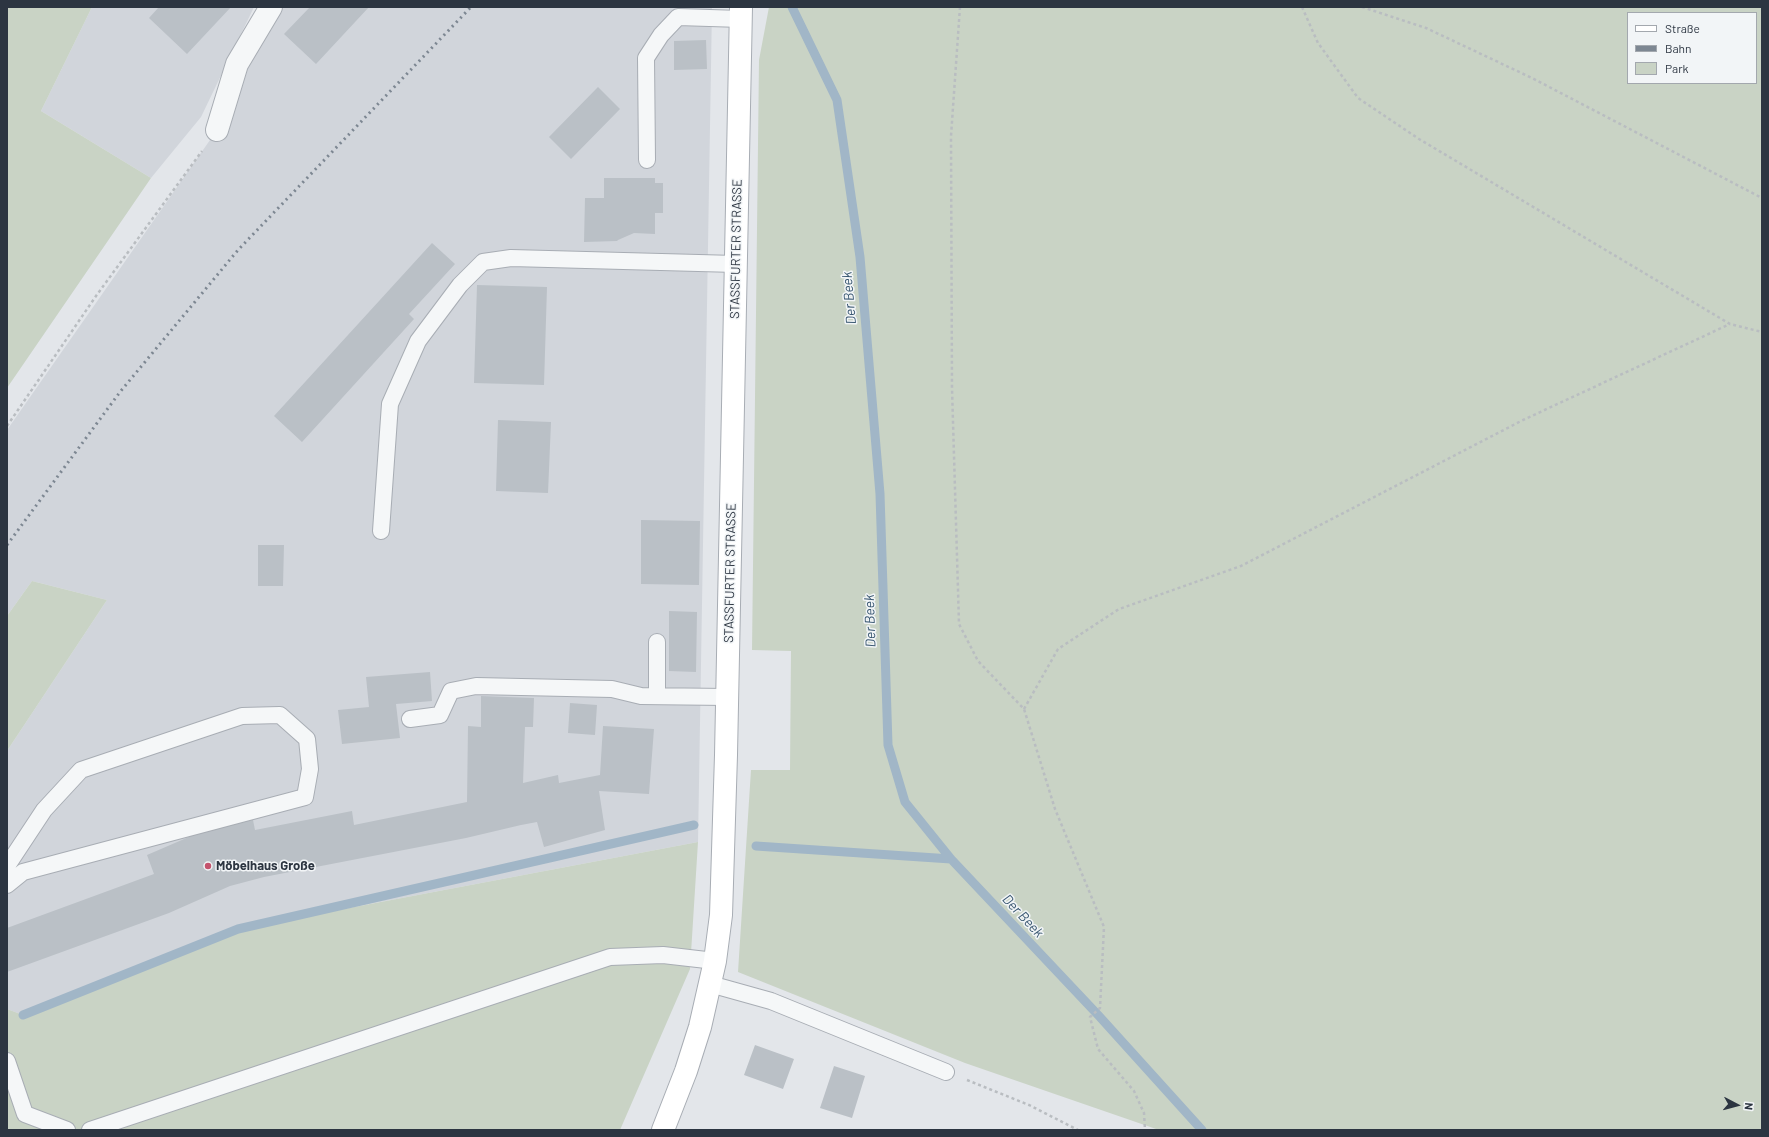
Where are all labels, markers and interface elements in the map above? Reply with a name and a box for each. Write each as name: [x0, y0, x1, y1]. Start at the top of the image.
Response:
legend: [1627, 12, 1757, 84]
text: Straße: [1665, 21, 1700, 35]
text: Bahn: [1665, 41, 1692, 55]
text: Park: [1665, 61, 1689, 75]
street label: STASSFURTER STRASSE: [727, 179, 745, 319]
water label: Der Beek: [838, 271, 860, 325]
street label: STASSFURTER STRASSE: [721, 503, 739, 643]
water label: Der Beek: [861, 594, 879, 648]
place label: Möbelhaus Große: [216, 858, 315, 874]
marker: Möbelhaus Große: [203, 861, 213, 871]
water label: Der Beek: [999, 891, 1047, 941]
north arrow: [1717, 1085, 1757, 1125]
text: N: [1743, 1102, 1756, 1111]

